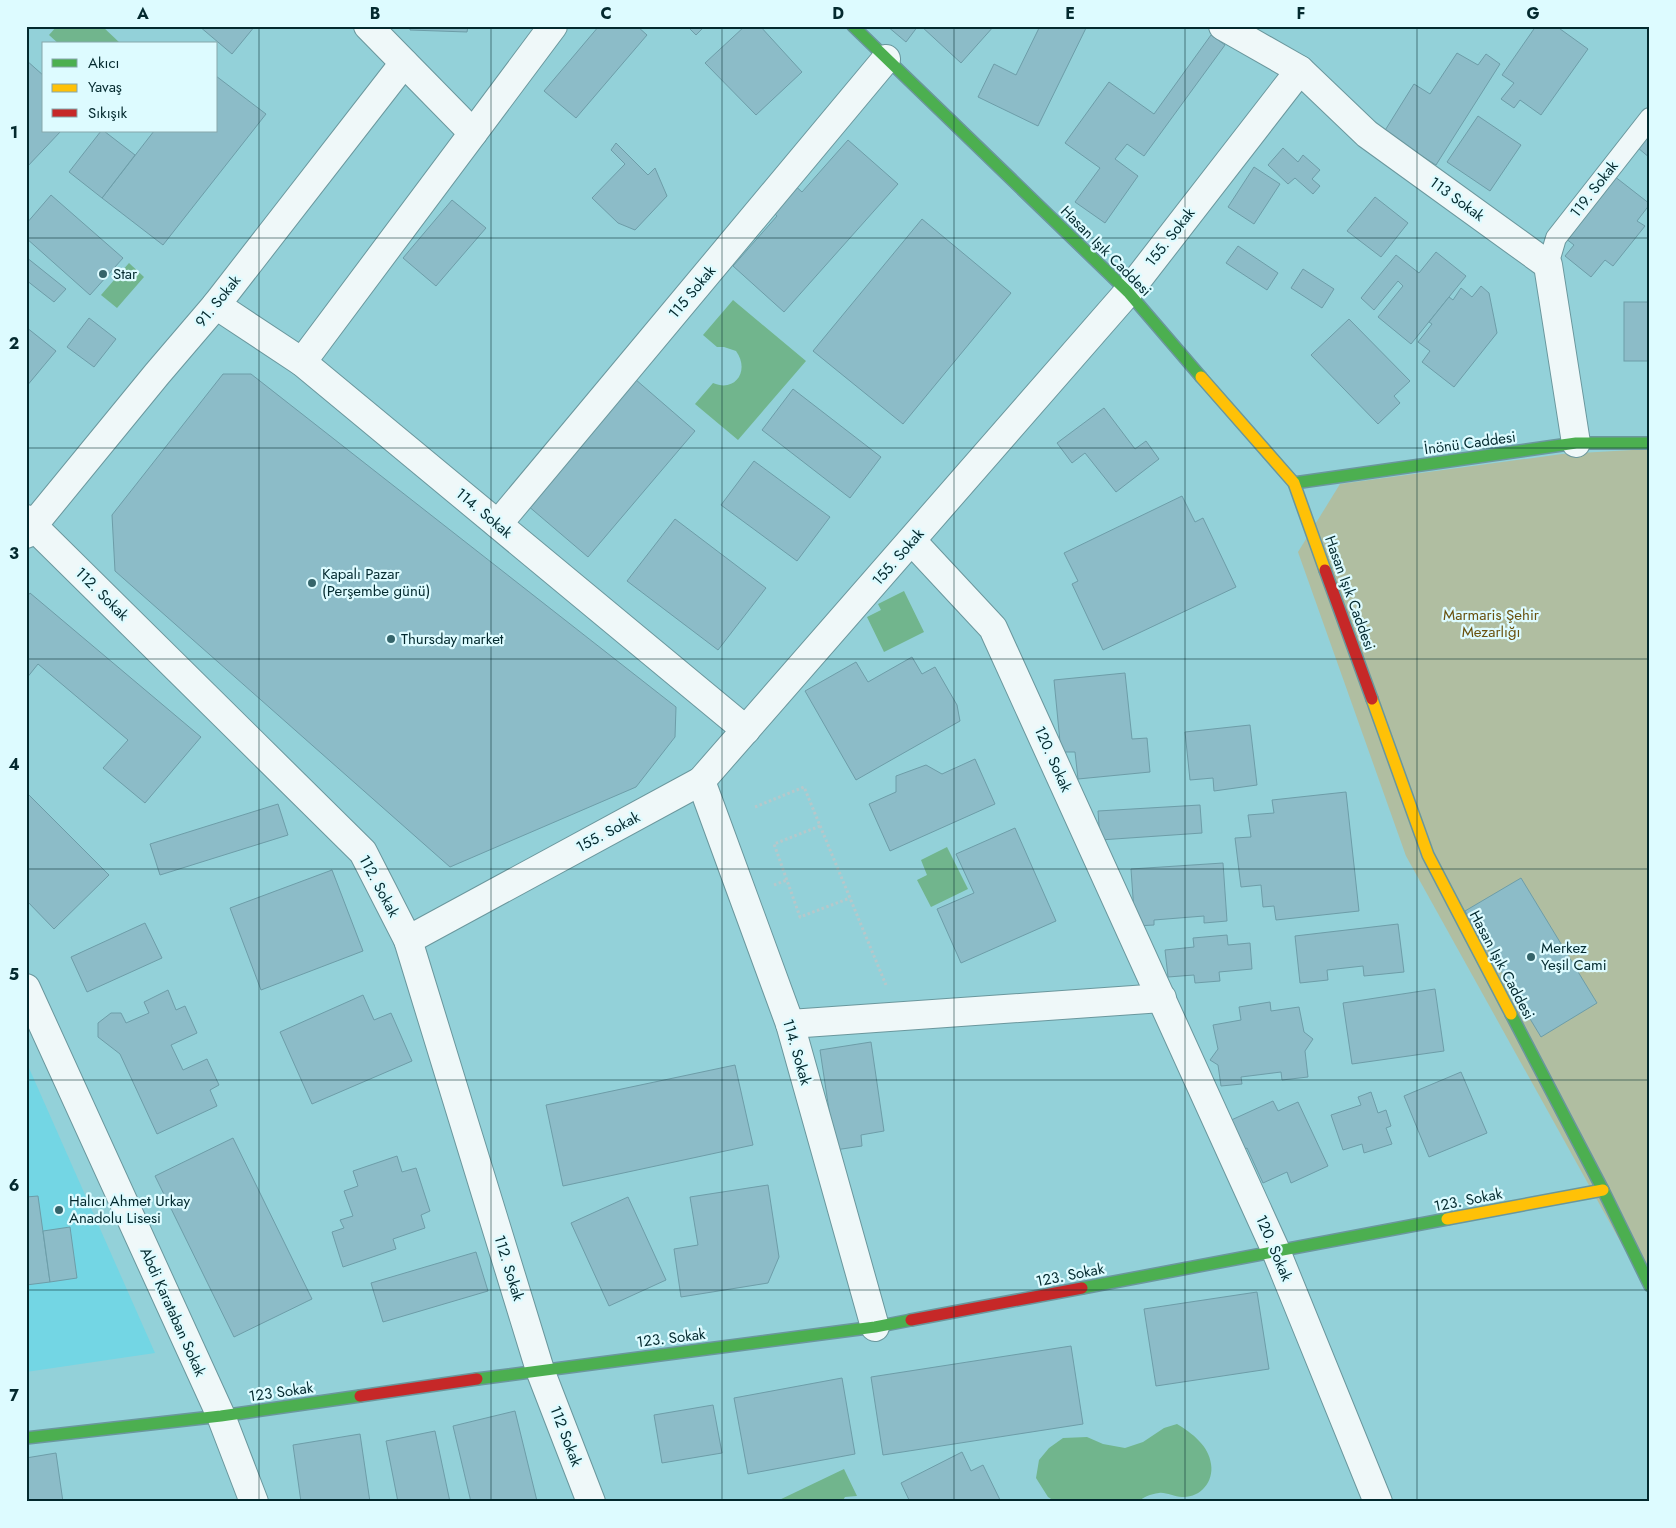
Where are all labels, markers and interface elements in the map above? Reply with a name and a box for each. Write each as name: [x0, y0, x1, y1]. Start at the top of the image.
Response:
text: A: [136, 2, 149, 25]
text: B: [370, 2, 380, 25]
text: C: [600, 2, 612, 25]
text: D: [832, 2, 844, 25]
text: E: [1065, 2, 1075, 25]
text: F: [1297, 2, 1305, 25]
text: G: [1526, 2, 1540, 25]
legend: [42, 42, 218, 132]
text: Akıcı: [88, 52, 119, 74]
text: Yavaş: [88, 76, 122, 98]
text: Sıkışık: [88, 102, 128, 124]
text: 1: [10, 121, 18, 144]
street label: 119. Sokak: [1565, 156, 1624, 222]
street label: 113 Sokak: [1425, 172, 1489, 227]
street label: Hasan Işık Caddesi: [1056, 201, 1156, 301]
street label: 155. Sokak: [1140, 203, 1200, 271]
street label: 115 Sokak: [663, 260, 721, 323]
place label: Star: [113, 263, 138, 285]
marker: Star: [97, 268, 109, 280]
street label: 91. Sokak: [190, 270, 246, 332]
text: 2: [9, 332, 19, 355]
street label: İnönü Caddesi: [1423, 426, 1517, 460]
street label: 114. Sokak: [451, 483, 517, 544]
street label: 155. Sokak: [867, 523, 929, 590]
street label: Hasan Işık Caddesi: [1319, 533, 1381, 653]
text: 3: [9, 542, 19, 565]
street label: 112. Sokak: [70, 562, 134, 626]
place label: Kapalı Pazar (Perşembe günü): [322, 563, 430, 602]
marker: Kapalı Pazar (Perşembe günü): [306, 577, 318, 589]
park label: Marmaris Şehir Mezarlığı: [1443, 604, 1540, 643]
place label: Thursday market: [401, 628, 504, 650]
marker: Thursday market: [385, 633, 397, 645]
street label: 120. Sokak: [1029, 722, 1077, 796]
text: 4: [8, 753, 20, 776]
street label: 155. Sokak: [572, 806, 644, 858]
street label: 112. Sokak: [353, 851, 405, 921]
street label: Hasan Işık Caddesi: [1464, 907, 1540, 1023]
place label: Merkez Yeşil Cami: [1541, 937, 1607, 976]
marker: Merkez Yeşil Cami: [1525, 951, 1537, 963]
text: 5: [9, 963, 19, 986]
street label: 114. Sokak: [777, 1016, 817, 1088]
text: 6: [9, 1174, 19, 1197]
street label: 123. Sokak: [1432, 1183, 1504, 1217]
place label: Halıcı Ahmet Urkay Anadolu Lisesi: [69, 1190, 190, 1229]
marker: Halıcı Ahmet Urkay Anadolu Lisesi: [53, 1204, 65, 1216]
street label: 120. Sokak: [1250, 1211, 1298, 1285]
street label: 112. Sokak: [489, 1232, 530, 1304]
street label: Abdi Karataban Sokak: [135, 1244, 212, 1380]
street label: 123. Sokak: [1034, 1258, 1106, 1292]
street label: 123. Sokak: [635, 1323, 707, 1353]
street label: 123 Sokak: [247, 1377, 315, 1407]
text: 7: [9, 1384, 19, 1407]
street label: 112 Sokak: [544, 1402, 588, 1470]

